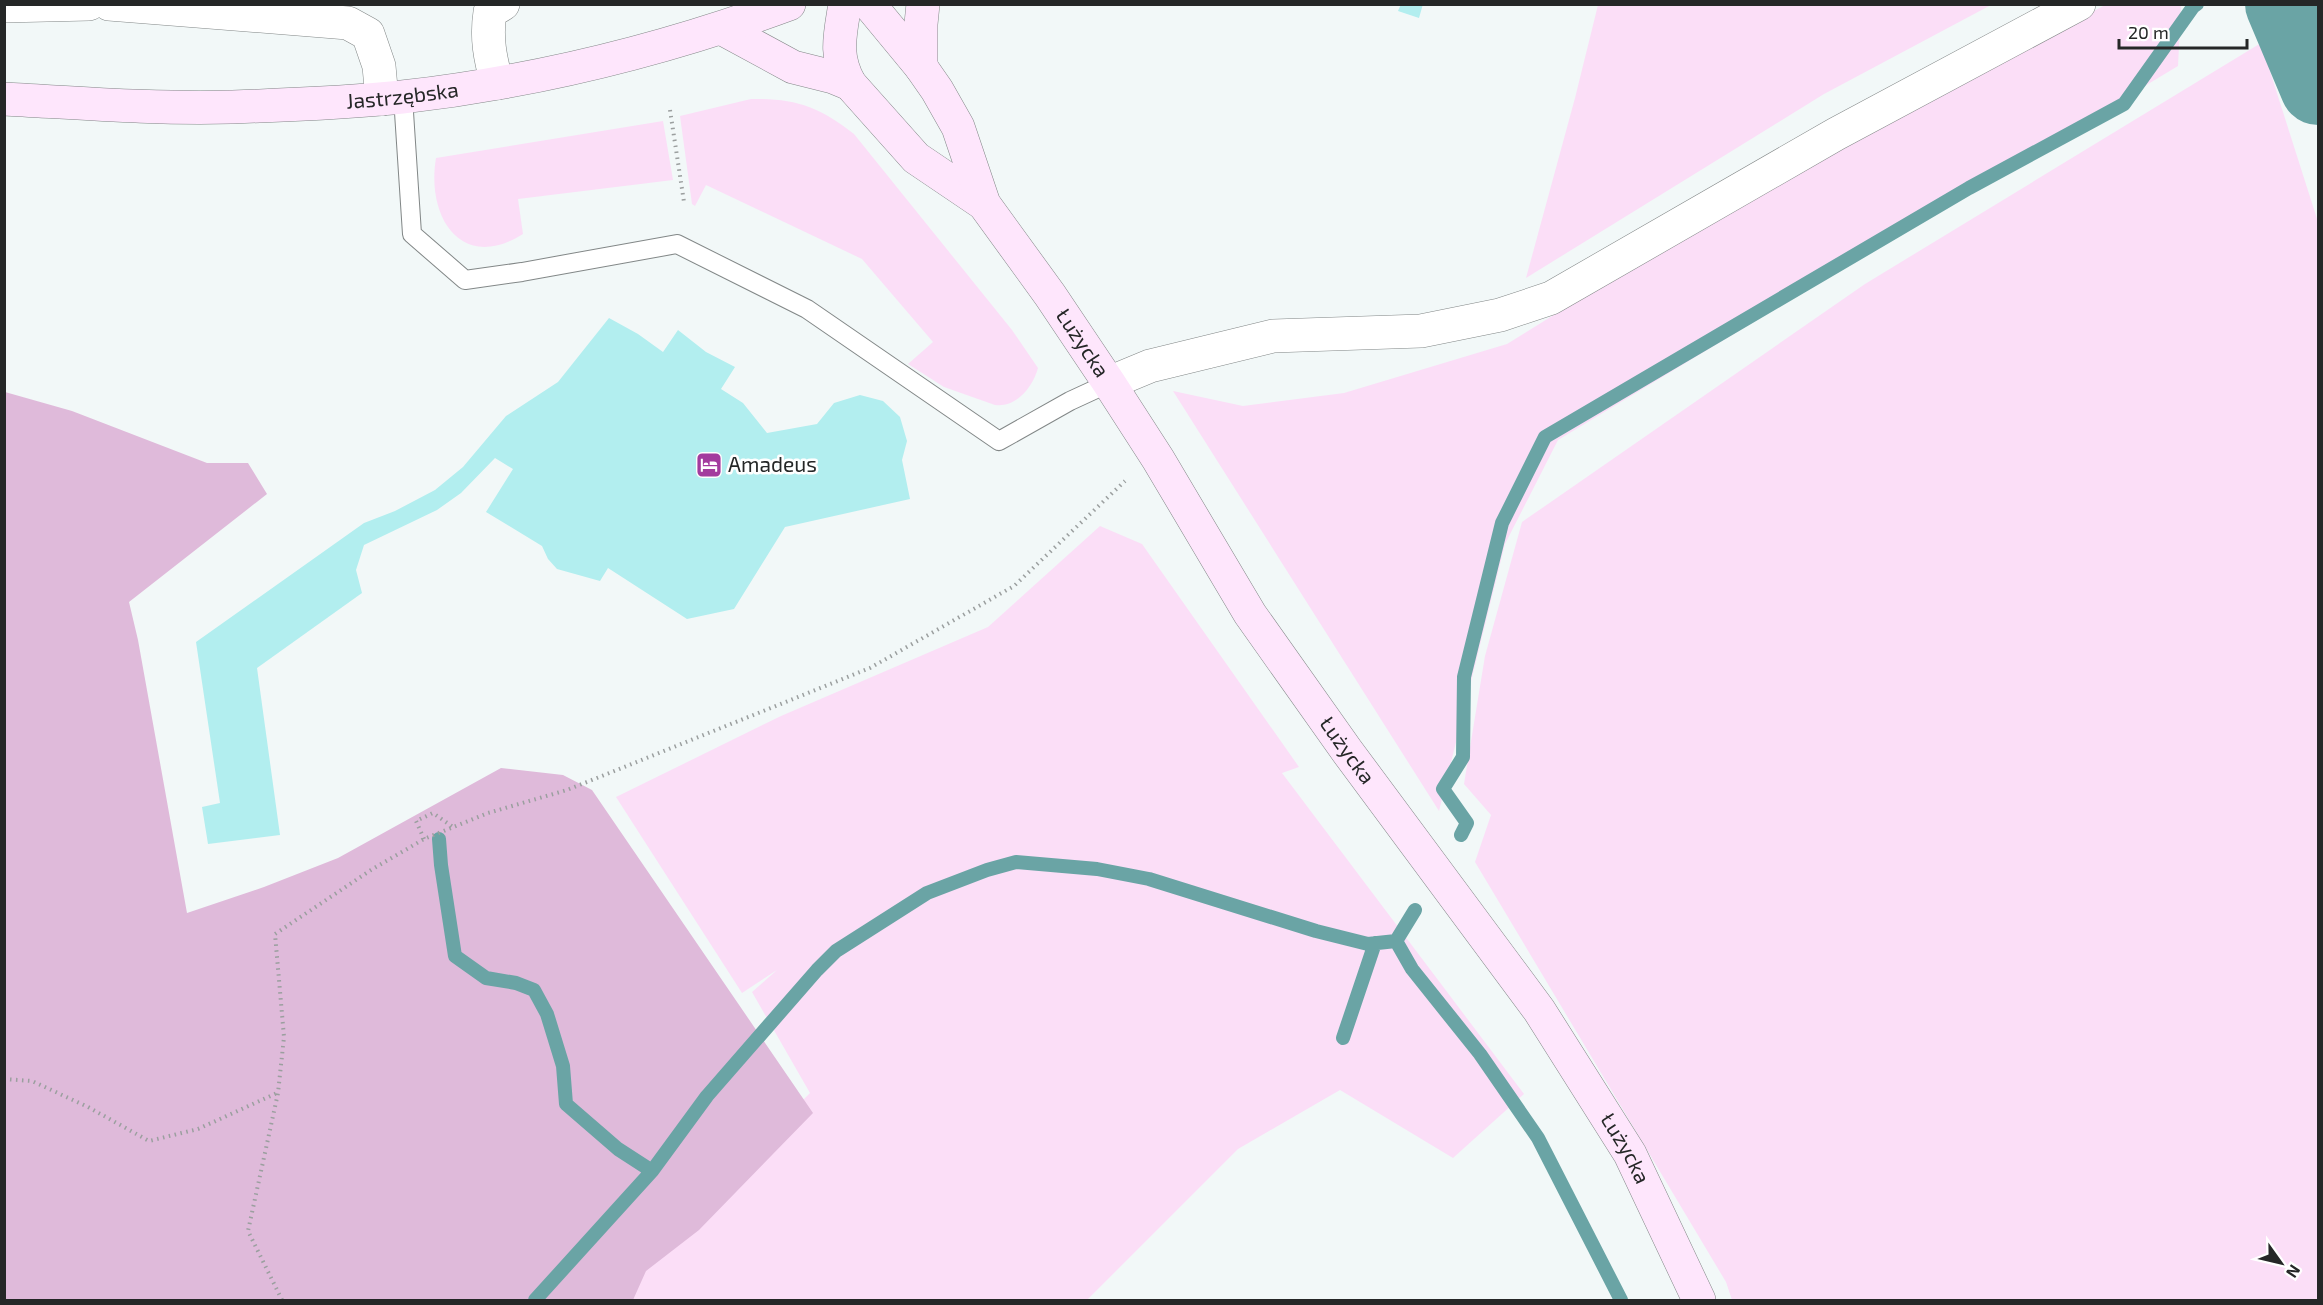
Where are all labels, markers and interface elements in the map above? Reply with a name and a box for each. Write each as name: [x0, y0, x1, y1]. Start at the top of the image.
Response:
scale bar: [2119, 12, 2246, 50]
text: 20 m: [2128, 21, 2169, 43]
street label: Jastrzębska: [345, 76, 460, 113]
street label: Łużycka: [1052, 303, 1115, 381]
hotel icon: Amadeus: [694, 450, 724, 480]
place label: Amadeus: [728, 451, 817, 476]
street label: Łużycka: [1315, 711, 1381, 788]
street label: Łużycka: [1596, 1108, 1656, 1187]
north arrow: [2251, 1233, 2311, 1293]
text: N: [2283, 1262, 2305, 1282]

